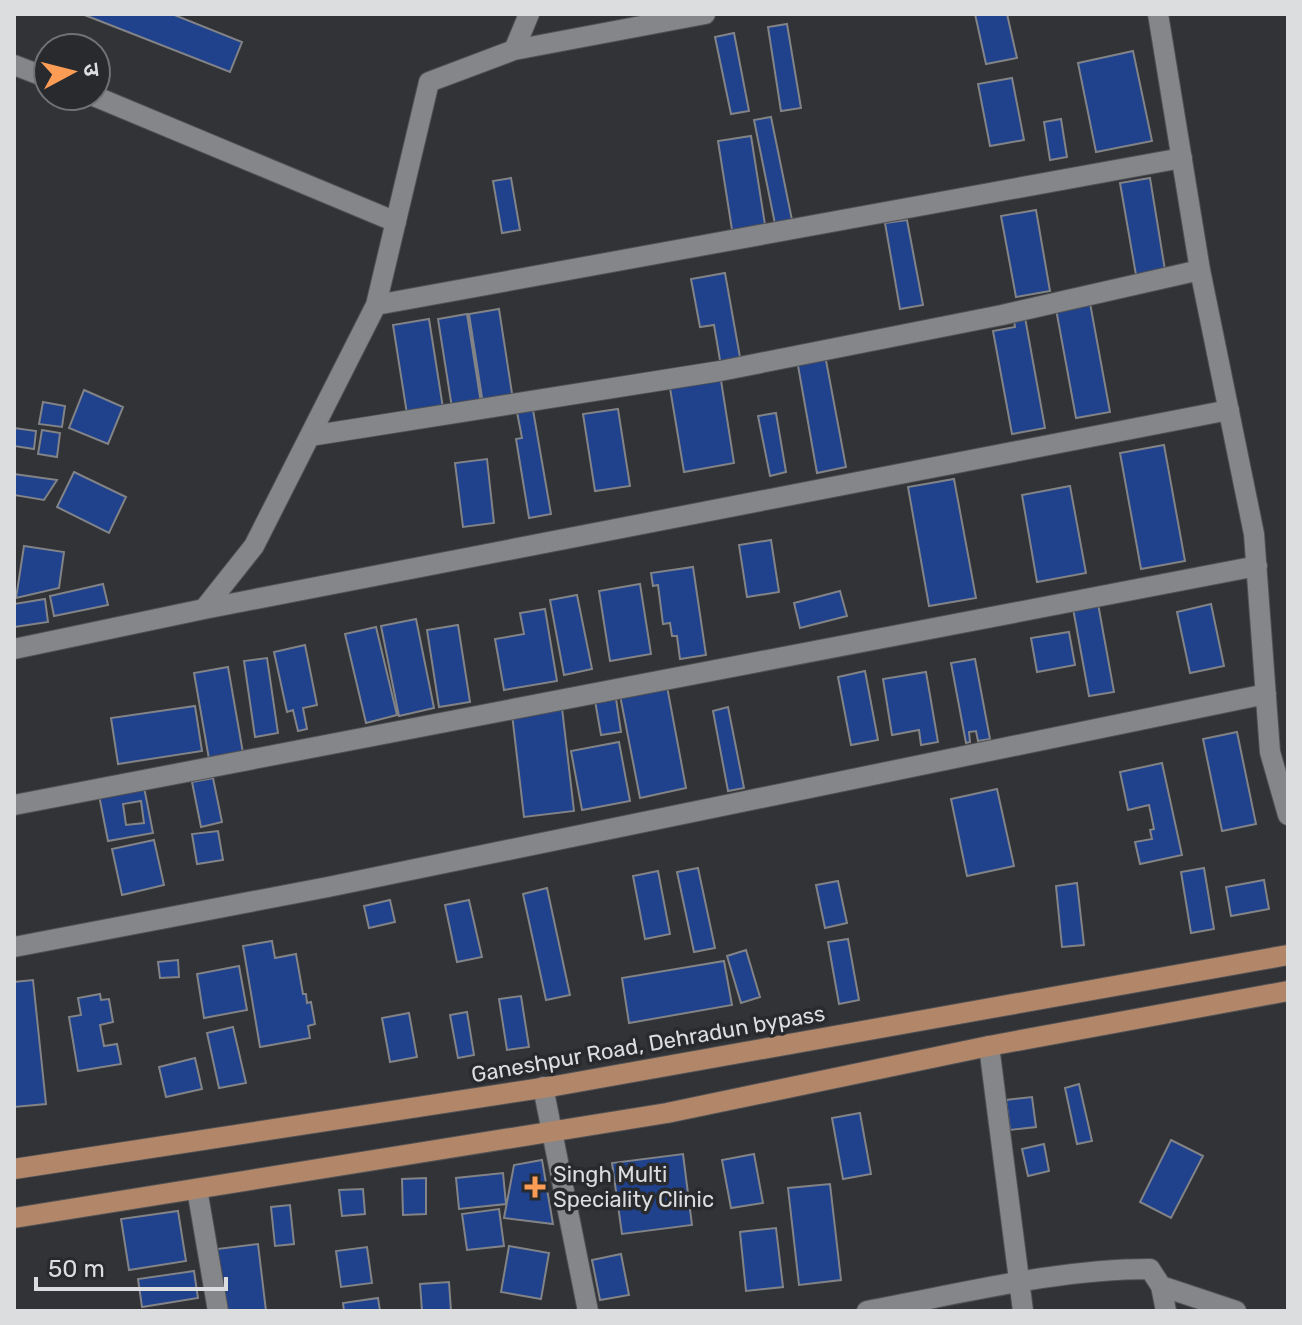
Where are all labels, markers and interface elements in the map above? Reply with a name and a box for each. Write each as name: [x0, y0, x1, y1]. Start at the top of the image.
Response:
north arrow: [32, 32, 112, 112]
text: उ: [77, 62, 106, 79]
street label: Ganeshpur Road, Dehradun bypass: [469, 1000, 827, 1088]
place label: Singh Multi Speciality Clinic: [553, 1161, 714, 1213]
marker: Singh Multi Speciality Clinic: [524, 1176, 546, 1198]
scale bar: [36, 1241, 226, 1291]
text: 50 m: [48, 1255, 105, 1283]

